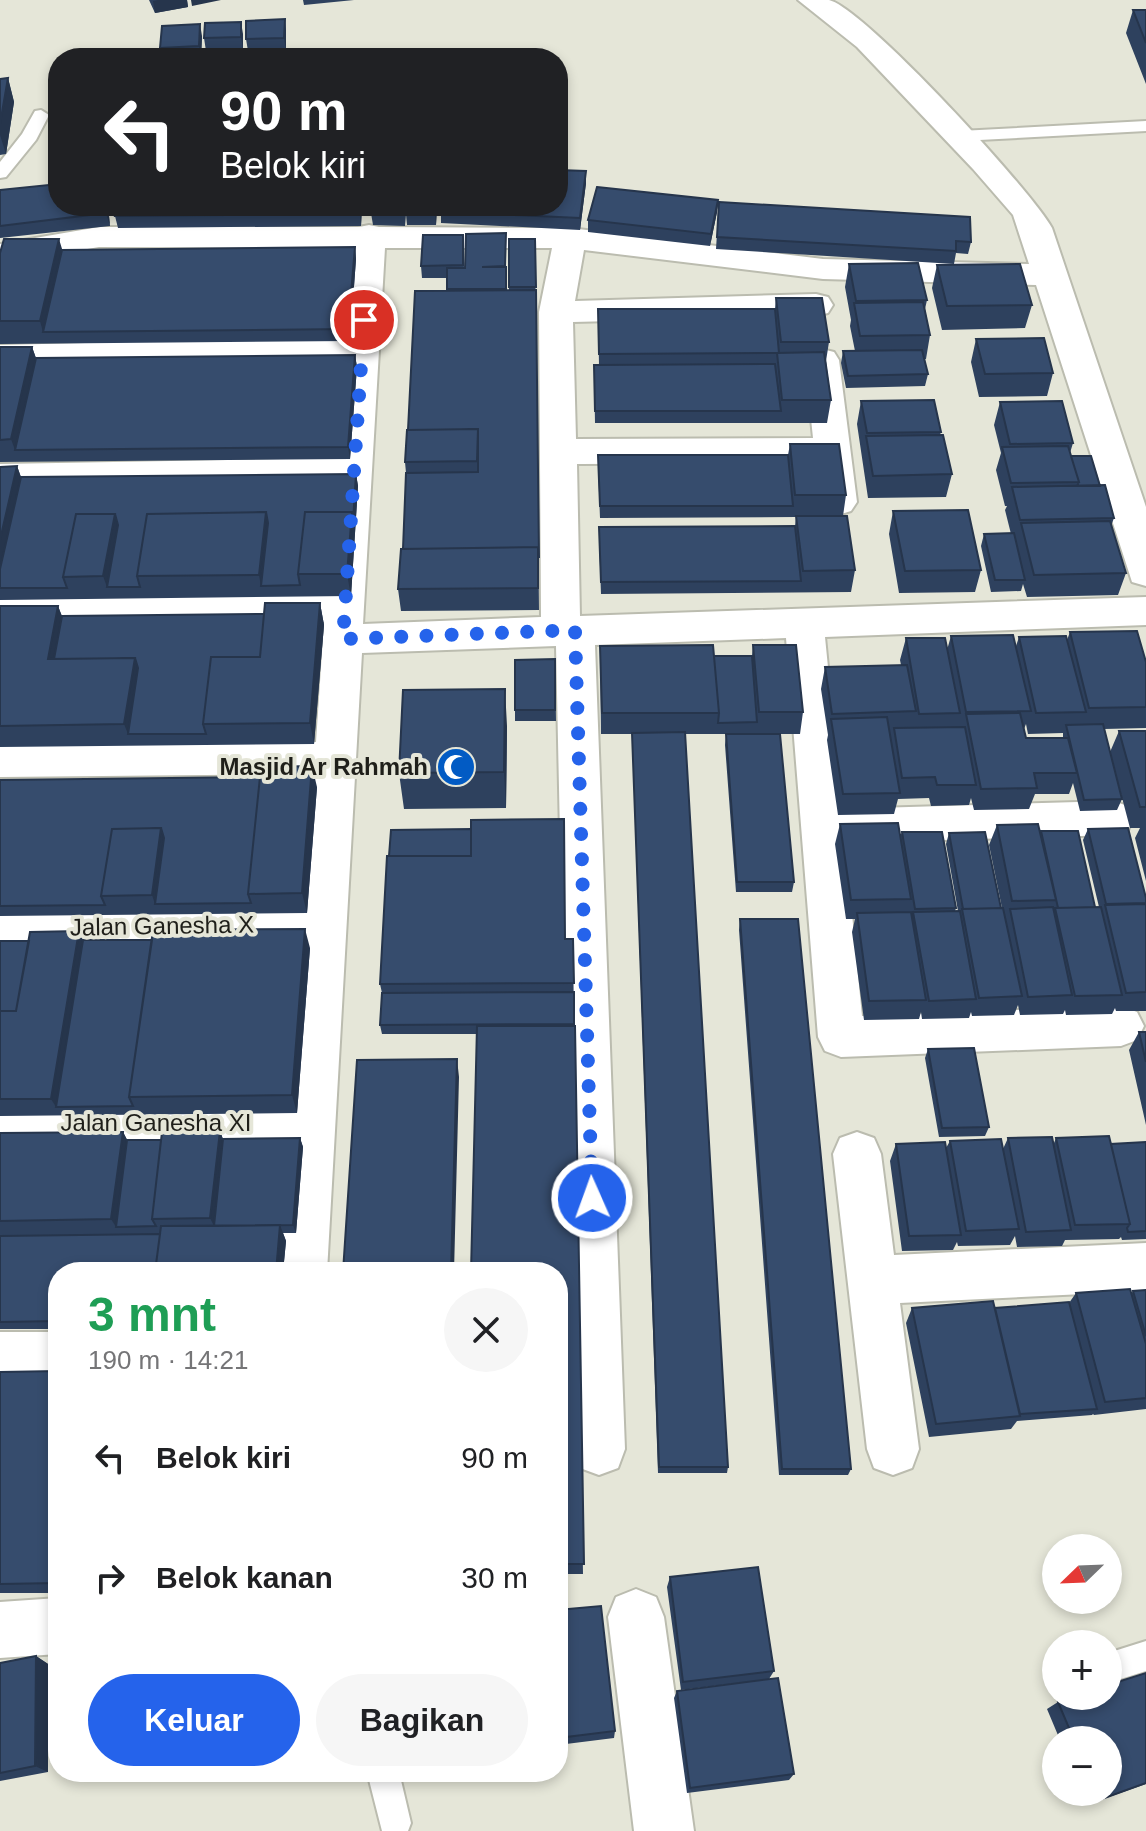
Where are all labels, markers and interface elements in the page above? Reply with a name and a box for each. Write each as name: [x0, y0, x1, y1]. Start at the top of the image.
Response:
text: 90 m: [220, 79, 348, 142]
icon: left: [88, 80, 192, 184]
text: Belok kiri: [220, 145, 366, 186]
pin: [330, 286, 398, 354]
icon: arrive: [342, 298, 386, 342]
mosque icon: Masjid Ar Rahmah: [435, 746, 477, 788]
place label: Masjid Ar Rahmah: [220, 753, 428, 780]
street label: Jalan Ganesha X: [70, 910, 254, 941]
street label: Jalan Ganesha XI: [61, 1109, 251, 1136]
position arrow: [550, 1156, 634, 1240]
text: 3 mnt: [88, 1288, 216, 1341]
button: close: [444, 1288, 528, 1372]
text: 190 m · 14:21: [88, 1345, 248, 1375]
icon: left: [88, 1436, 132, 1480]
text: Belok kiri: [156, 1441, 291, 1474]
text: 90 m: [461, 1441, 528, 1474]
north arrow: [1042, 1534, 1122, 1614]
map controls: [1042, 1534, 1122, 1806]
icon: right: [88, 1556, 132, 1600]
text: Belok kanan: [156, 1561, 333, 1594]
text: 30 m: [461, 1561, 528, 1594]
button: +: [1042, 1630, 1122, 1710]
button: Keluar: [88, 1674, 300, 1766]
button: Bagikan: [316, 1674, 528, 1766]
button: −: [1042, 1726, 1122, 1806]

